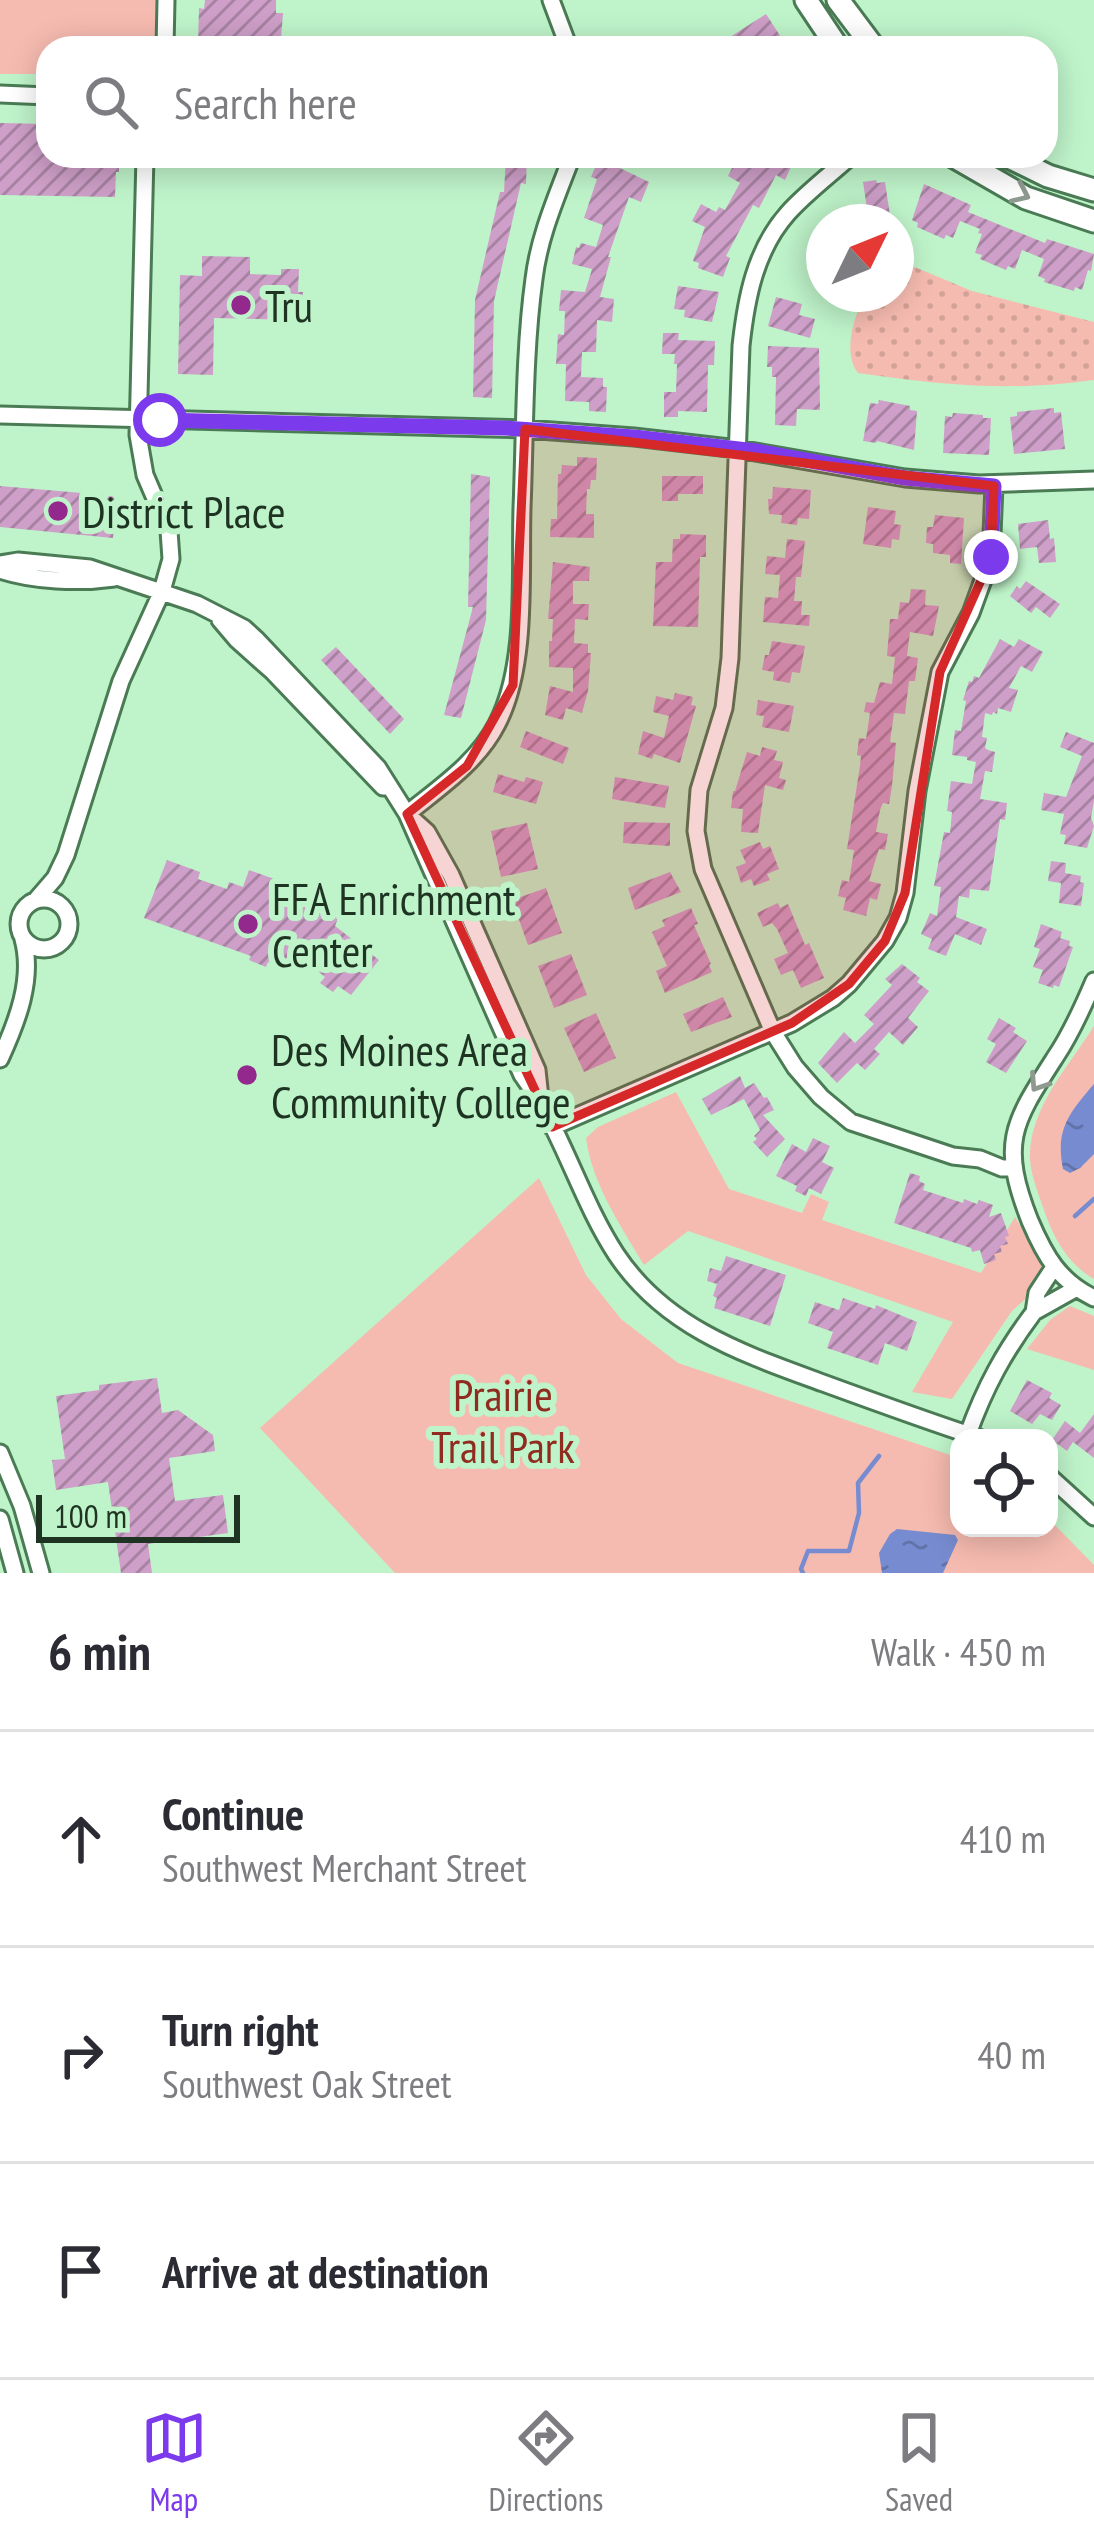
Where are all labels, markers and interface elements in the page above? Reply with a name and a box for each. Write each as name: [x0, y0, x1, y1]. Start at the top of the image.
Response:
search box: [36, 36, 1058, 168]
icon: search: [78, 69, 144, 135]
text: Search here: [174, 73, 357, 131]
one-way arrow: [1009, 180, 1030, 203]
north arrow: [806, 204, 914, 312]
place label: Tru: [265, 276, 313, 334]
marker: Tru: [228, 292, 254, 318]
route start: [133, 393, 187, 447]
place label: District Place: [82, 482, 286, 540]
marker: District Place: [45, 498, 71, 524]
route end: [964, 530, 1018, 584]
place label: FFA Enrichment Center: [272, 869, 516, 979]
marker: FFA Enrichment Center: [235, 911, 261, 937]
place label: Des Moines Area Community College: [271, 1020, 571, 1130]
marker: Des Moines Area Community College: [234, 1062, 260, 1088]
one-way arrow: [1030, 1070, 1053, 1092]
park label: Prairie Trail Park: [431, 1365, 575, 1475]
map controls: [950, 1429, 1058, 1537]
button: locate: [950, 1429, 1058, 1537]
scale bar: [36, 1489, 240, 1542]
text: 100 m: [54, 1494, 127, 1537]
text: 6 min: [48, 1618, 151, 1684]
text: Walk · 450 m: [871, 1626, 1046, 1677]
text: Continue: [162, 1784, 304, 1842]
icon: ahead: [48, 1806, 114, 1872]
text: 410 m: [960, 1813, 1046, 1864]
text: Southwest Merchant Street: [162, 1842, 526, 1893]
text: Turn right: [162, 2000, 319, 2058]
icon: right: [48, 2022, 114, 2088]
text: 40 m: [977, 2029, 1046, 2080]
text: Southwest Oak Street: [162, 2058, 452, 2109]
icon: arrive: [48, 2238, 114, 2304]
text: Arrive at destination: [162, 2242, 489, 2300]
tab: Map: [141, 2405, 207, 2520]
tab: Directions: [489, 2405, 603, 2520]
tab: Saved: [885, 2405, 953, 2520]

